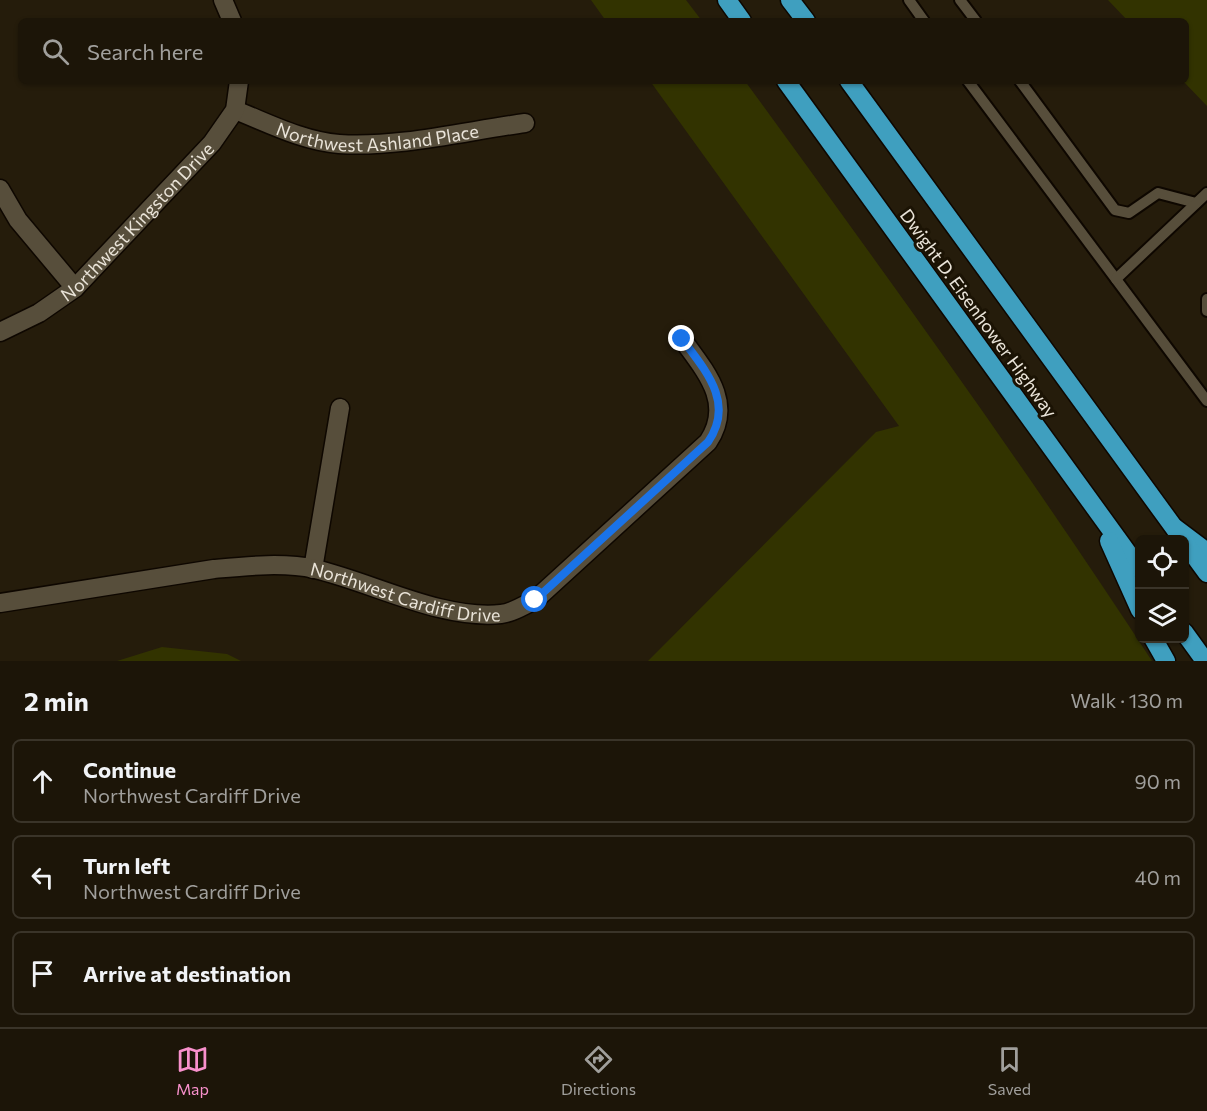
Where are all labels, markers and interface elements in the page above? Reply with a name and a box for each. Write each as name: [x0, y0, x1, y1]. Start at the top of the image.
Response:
search box: [18, 18, 1189, 84]
icon: search: [39, 35, 72, 68]
text: Search here: [87, 38, 203, 65]
street label: Northwest Ashland Place: [273, 117, 480, 156]
street label: Northwest Kingston Drive: [56, 137, 218, 306]
street label: Dwight D. Eisenhower Highway: [896, 204, 1062, 422]
route end: [668, 325, 694, 351]
map controls: [1135, 535, 1189, 643]
button: locate: [1135, 535, 1189, 589]
street label: Northwest Cardiff Drive: [308, 557, 501, 626]
route start: [521, 586, 547, 612]
button: layers: [1135, 589, 1189, 643]
text: 2 min: [24, 685, 89, 716]
text: Walk · 130 m: [1071, 688, 1183, 712]
text: Continue: [83, 756, 176, 783]
icon: ahead: [26, 765, 59, 798]
text: 90 m: [1135, 769, 1181, 793]
text: Northwest Cardiff Drive: [83, 783, 301, 807]
text: Turn left: [83, 852, 170, 879]
icon: left: [26, 861, 59, 894]
text: 40 m: [1135, 865, 1181, 889]
text: Northwest Cardiff Drive: [83, 879, 301, 903]
icon: arrive: [26, 957, 59, 990]
text: Arrive at destination: [83, 960, 291, 987]
tab: Map: [176, 1043, 209, 1098]
tab: Directions: [561, 1043, 636, 1098]
tab: Saved: [988, 1043, 1031, 1098]

